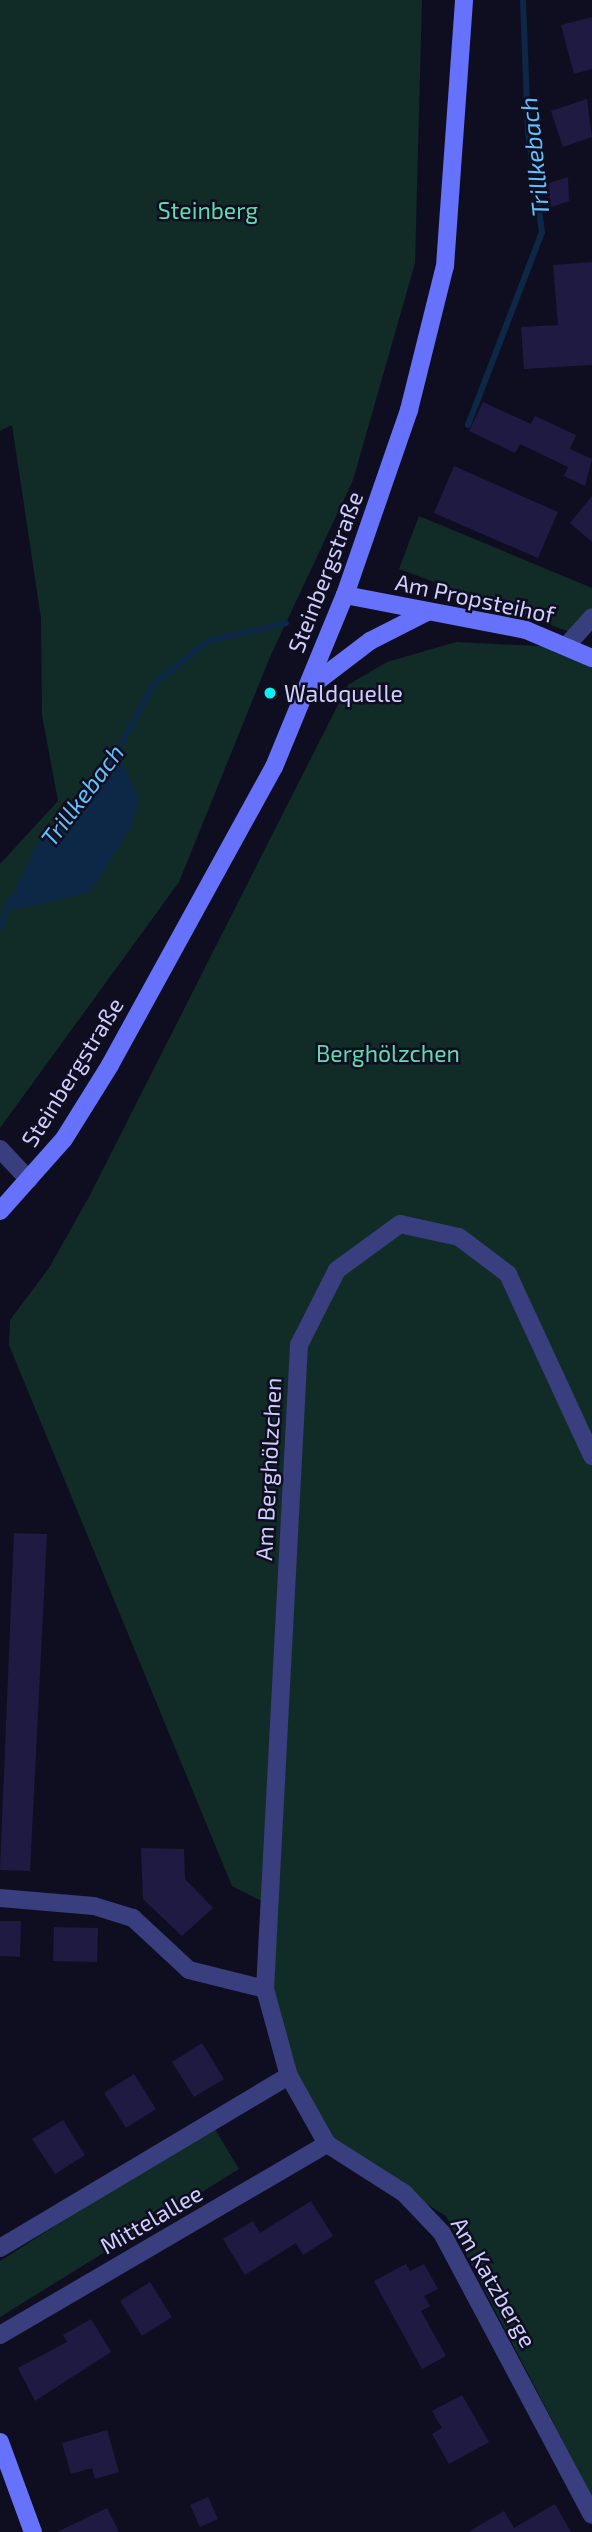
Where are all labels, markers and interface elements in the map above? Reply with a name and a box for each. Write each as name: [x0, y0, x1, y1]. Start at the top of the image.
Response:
water label: Trillkebach: [513, 96, 555, 218]
park label: Steinberg: [158, 196, 258, 224]
street label: Steinbergstraße: [282, 487, 368, 657]
street label: Am Propsteihof: [393, 568, 557, 628]
place label: Waldquelle: [284, 679, 403, 707]
marker: Waldquelle: [262, 685, 278, 701]
water label: Trillkebach: [34, 739, 130, 851]
street label: Steinbergstraße: [15, 992, 129, 1152]
park label: Berghölzchen: [316, 1039, 460, 1067]
street label: Am Berghölzchen: [249, 1377, 287, 1561]
street label: Mittelallee: [95, 2179, 207, 2259]
street label: Am Katzberge: [446, 2212, 542, 2352]

